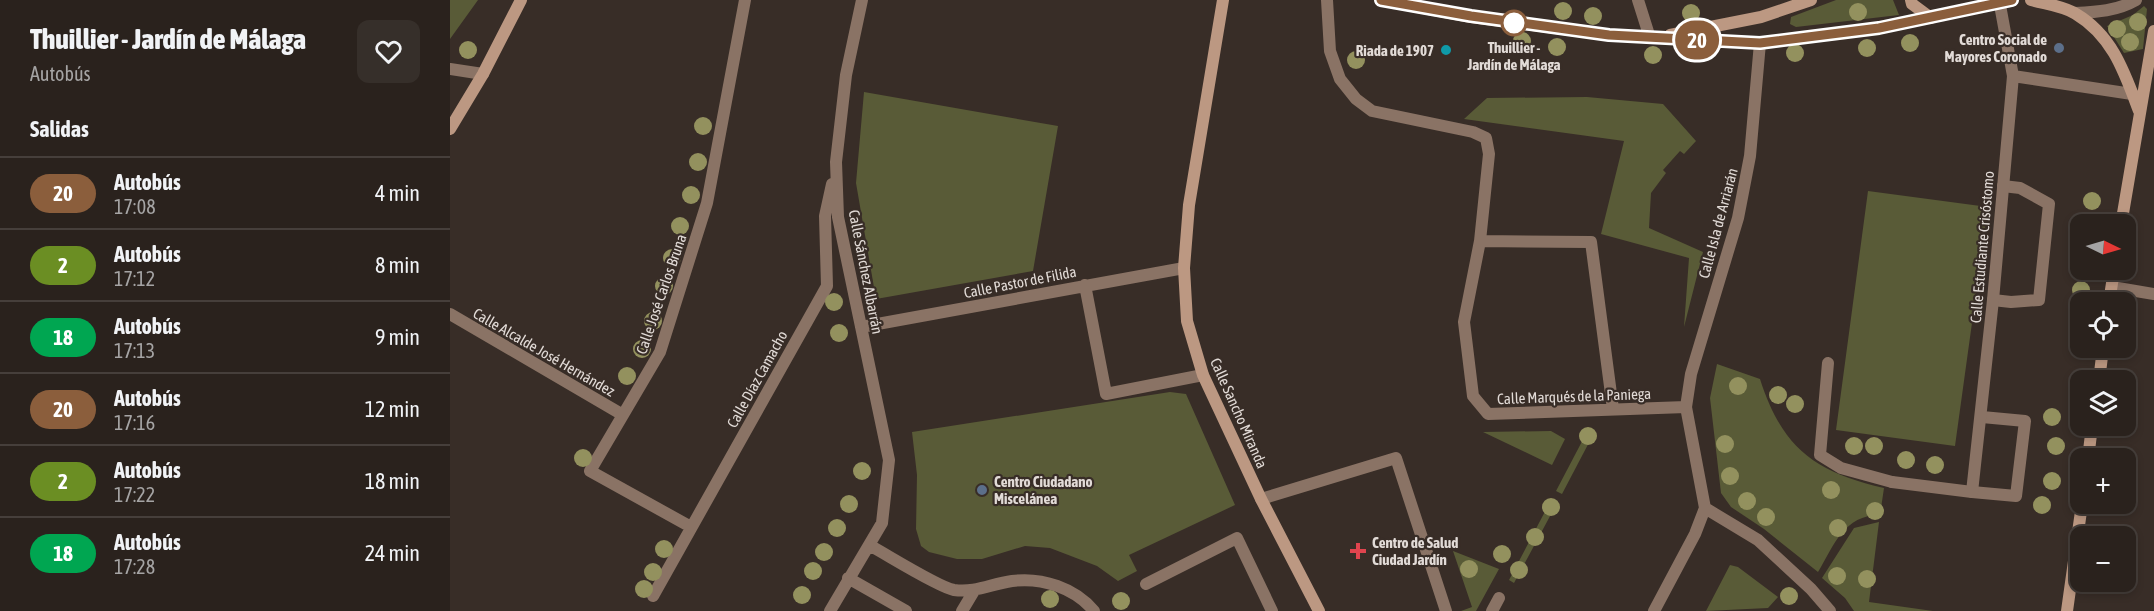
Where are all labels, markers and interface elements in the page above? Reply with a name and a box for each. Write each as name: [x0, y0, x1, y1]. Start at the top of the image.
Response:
marker: Thuillier - Jardín de Málaga: [1501, 10, 1527, 36]
button: heart: [357, 20, 420, 83]
line badge: 20: [1670, 20, 1724, 60]
text: Thuillier - Jardín de Málaga: [30, 23, 306, 55]
text: 20: [1687, 28, 1707, 52]
place label: Centro Social de Mayores Coronado: [1945, 31, 2047, 65]
place label: Thuillier - Jardín de Málaga: [1466, 39, 1561, 73]
marker: Centro Social de Mayores Coronado: [2052, 41, 2066, 55]
place label: Riada de 1907: [1356, 42, 1434, 59]
marker: Riada de 1907: [1439, 43, 1453, 57]
text: Autobús: [30, 62, 91, 85]
text: Salidas: [30, 116, 89, 142]
street label: Calle Isla de Arriarán: [1695, 166, 1741, 280]
text: Autobús: [114, 169, 181, 195]
street label: Calle Estudiante Crisóstomo: [1967, 170, 1997, 324]
text: 4 min: [375, 180, 420, 206]
text: 20: [53, 181, 73, 205]
text: 17:08: [114, 195, 156, 218]
street label: Calle Sánchez Albarrán: [846, 208, 886, 336]
north arrow: [2070, 214, 2136, 280]
map controls: [2070, 214, 2136, 592]
street label: Calle José Carlos Bruna: [632, 232, 690, 356]
text: Autobús: [114, 241, 181, 267]
text: 8 min: [375, 252, 420, 278]
text: 2: [58, 253, 68, 277]
street label: Calle Pastor de Filida: [962, 263, 1078, 301]
text: 17:12: [114, 267, 155, 290]
button: locate: [2070, 292, 2136, 358]
street label: Calle Alcalde José Hernández: [470, 304, 618, 400]
text: Autobús: [114, 313, 181, 339]
text: 9 min: [375, 324, 420, 350]
text: 18: [53, 325, 73, 349]
street label: Calle Díaz Camacho: [723, 328, 791, 430]
text: 17:13: [114, 339, 155, 362]
street label: Calle Sancho Miranda: [1207, 355, 1271, 471]
button: layers: [2070, 370, 2136, 436]
text: Autobús: [114, 385, 181, 411]
street label: Calle Marqués de la Paniega: [1497, 385, 1651, 407]
text: 12 min: [365, 396, 420, 422]
text: 20: [53, 397, 73, 421]
text: 17:16: [114, 411, 155, 434]
button: +: [2070, 448, 2136, 514]
text: Autobús: [114, 457, 181, 483]
text: 18 min: [365, 468, 420, 494]
text: 2: [58, 469, 68, 493]
place label: Centro Ciudadano Miscelánea: [994, 473, 1093, 507]
text: 17:22: [114, 483, 155, 506]
marker: Centro Ciudadano Miscelánea: [975, 483, 989, 497]
button: −: [2070, 526, 2136, 592]
text: Autobús: [114, 529, 181, 555]
place label: Centro de Salud Ciudad Jardín: [1372, 534, 1458, 568]
text: 24 min: [365, 540, 420, 566]
text: 18: [53, 541, 73, 565]
marker: Centro de Salud Ciudad Jardín: [1349, 542, 1367, 560]
text: 17:28: [114, 555, 155, 578]

